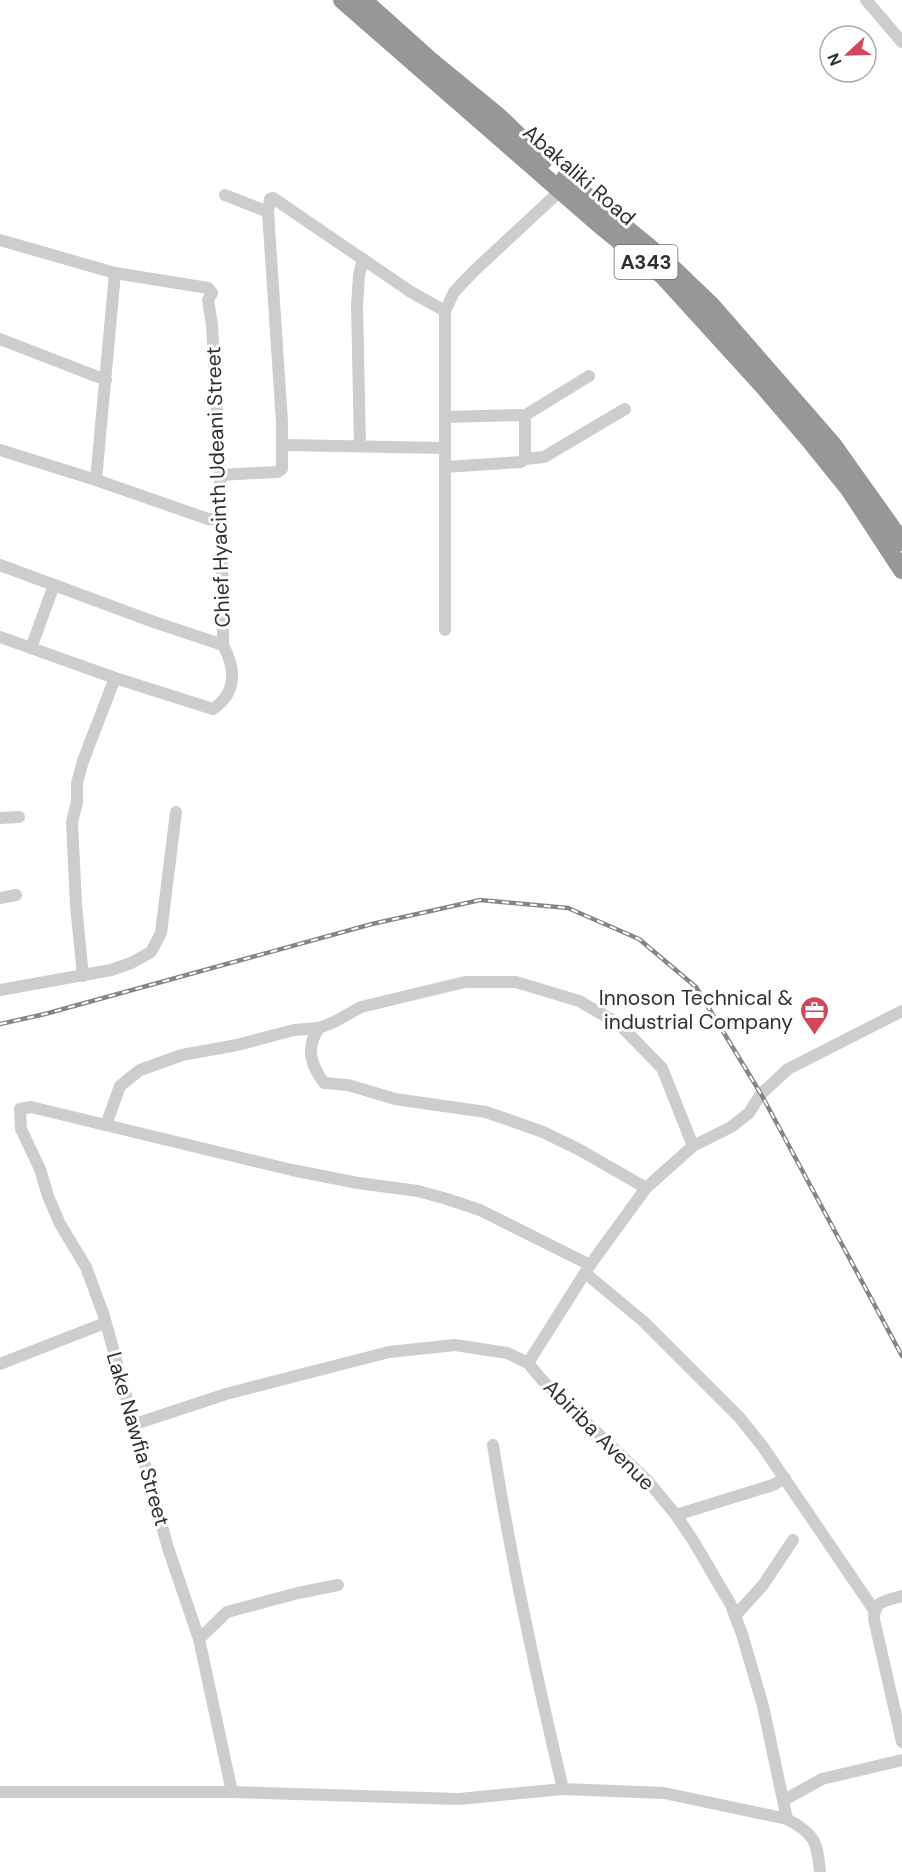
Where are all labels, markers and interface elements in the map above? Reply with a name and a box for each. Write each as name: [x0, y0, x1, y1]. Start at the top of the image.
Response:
north arrow: [818, 24, 878, 84]
text: N: [823, 50, 846, 69]
street label: Abakaliki Road: [517, 118, 641, 232]
road number: A343: [614, 245, 678, 279]
street label: Chief Hyacinth Udeani Street: [199, 346, 237, 628]
place label: Innoson Technical & industrial Company: [599, 984, 793, 1036]
office icon: Innoson Technical & industrial Company: [798, 994, 830, 1036]
street label: Lake Nawfia Street: [100, 1349, 176, 1529]
street label: Abiriba Avenue: [537, 1373, 661, 1497]

